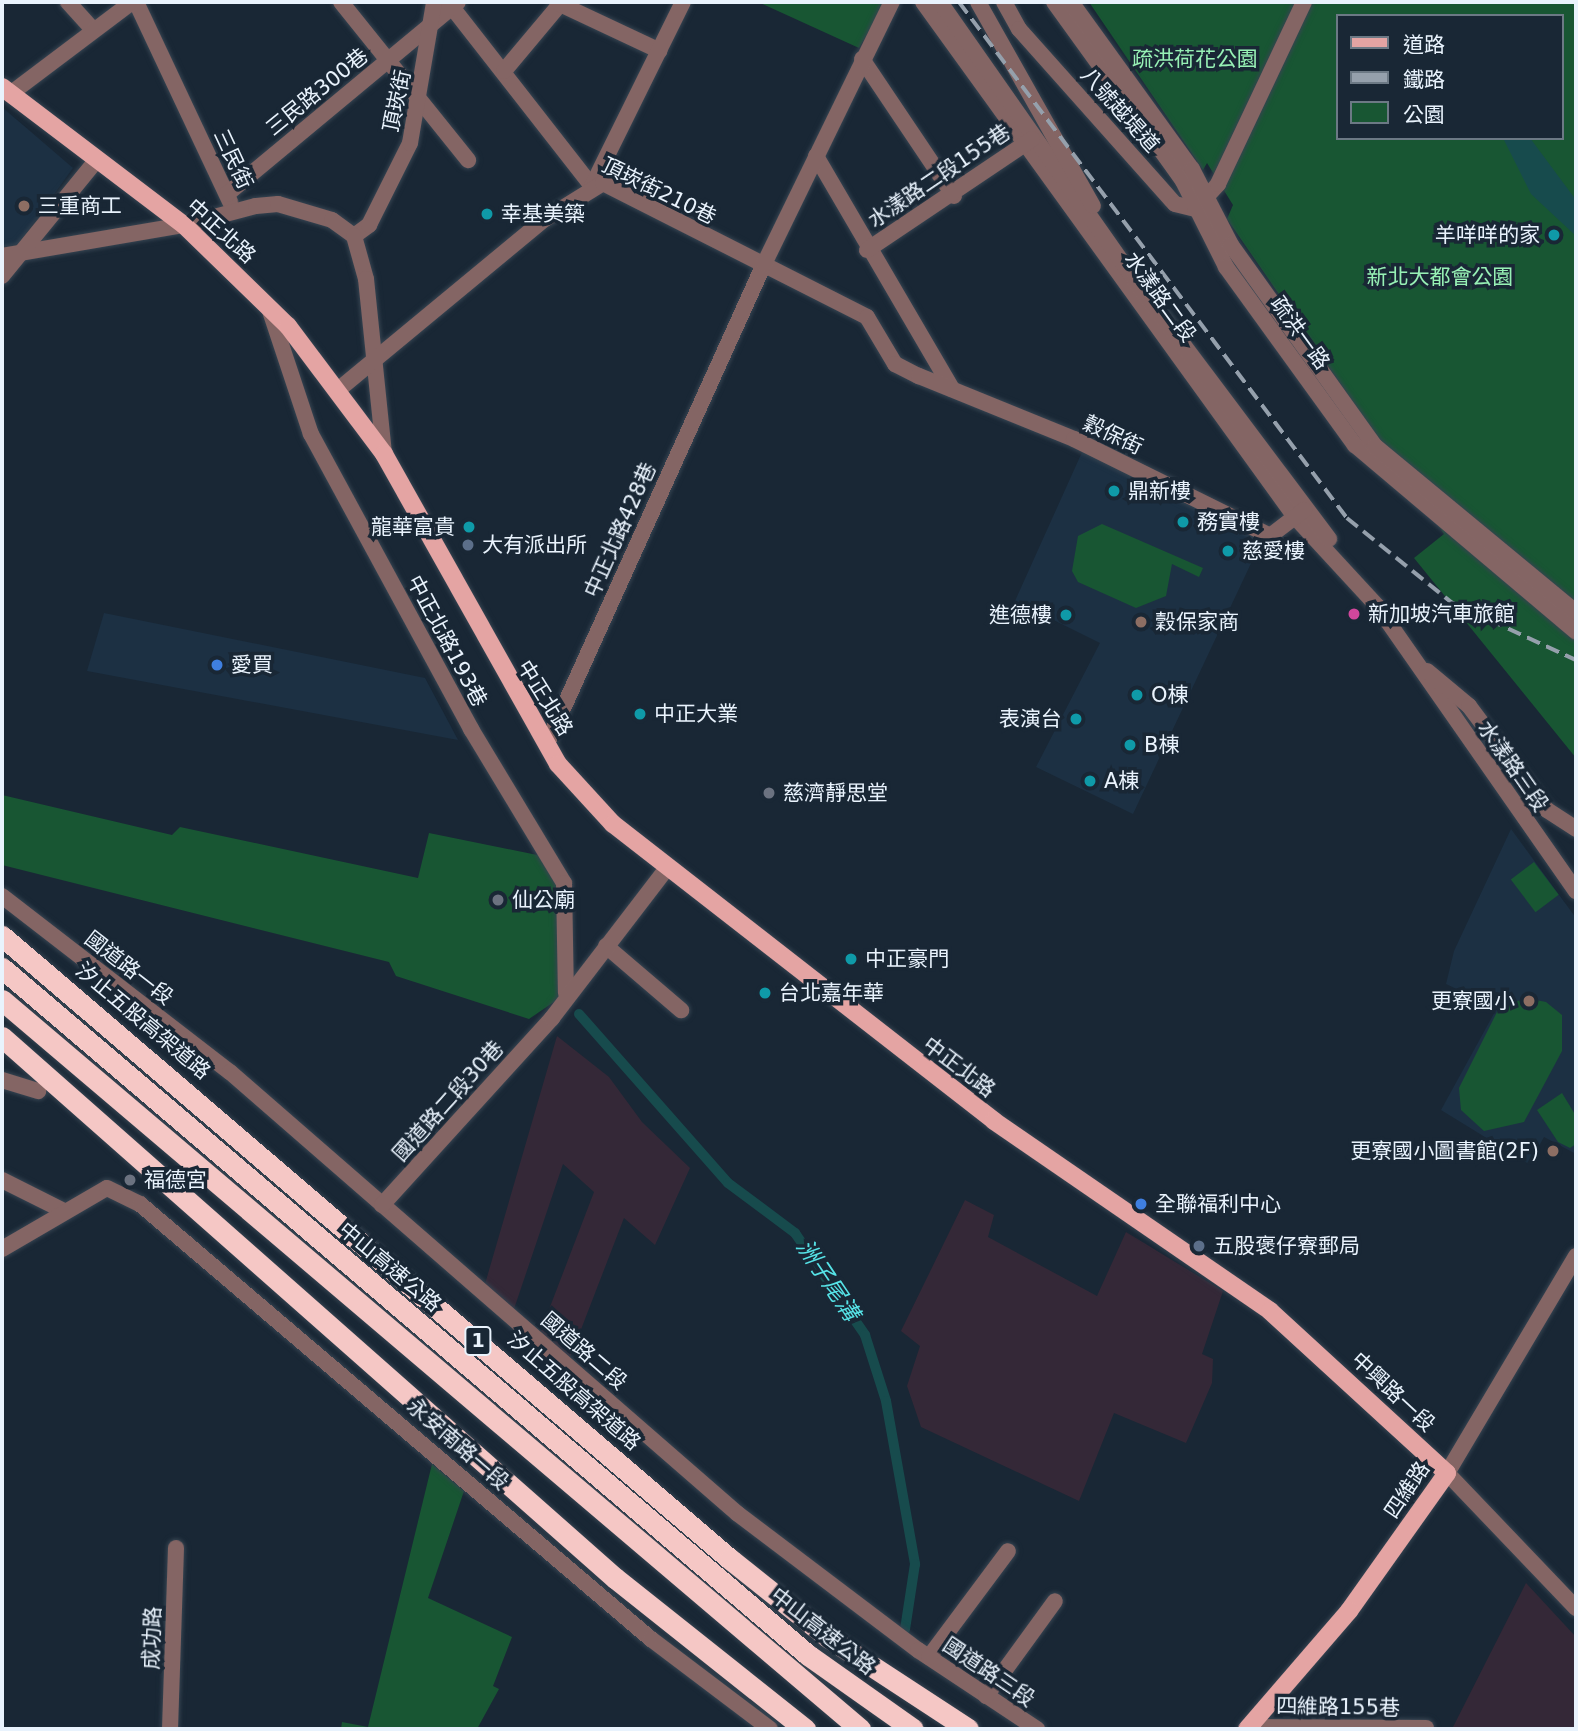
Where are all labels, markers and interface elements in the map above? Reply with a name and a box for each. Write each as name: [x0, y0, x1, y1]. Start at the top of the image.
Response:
legend: [1336, 14, 1564, 140]
text: 道路: [1403, 33, 1445, 57]
street label: 三民路300巷: [261, 43, 373, 141]
park label: 疏洪荷花公園: [1132, 46, 1258, 72]
street label: 八號越堤道: [1076, 63, 1164, 157]
street label: 頂崁街: [378, 68, 416, 134]
text: 鐵路: [1403, 68, 1445, 92]
text: 公園: [1403, 103, 1445, 127]
street label: 水漾路二段155巷: [863, 119, 1015, 233]
street label: 三民街: [208, 125, 258, 193]
street label: 頂崁街210巷: [598, 152, 720, 230]
place label: 三重商工: [38, 193, 122, 219]
street label: 中正北路: [181, 194, 261, 268]
marker: 三重商工: [16, 198, 32, 214]
place label: 幸基美築: [501, 201, 585, 227]
marker: 幸基美築: [479, 206, 495, 222]
place label: 羊咩咩的家: [1435, 222, 1540, 248]
marker: 羊咩咩的家: [1546, 227, 1562, 243]
street label: 水漾路二段: [1119, 247, 1201, 347]
park label: 新北大都會公園: [1367, 264, 1513, 290]
street label: 疏洪一路: [1265, 292, 1335, 374]
street label: 穀保街: [1079, 410, 1147, 460]
street label: 中正北路428巷: [579, 459, 661, 601]
place label: 鼎新樓: [1128, 478, 1191, 504]
marker: 鼎新樓: [1106, 483, 1122, 499]
place label: 務實樓: [1197, 509, 1260, 535]
place label: 龍華富貴: [371, 514, 455, 540]
marker: 務實樓: [1175, 514, 1191, 530]
marker: 龍華富貴: [461, 519, 477, 535]
place label: 大有派出所: [482, 532, 587, 558]
marker: 大有派出所: [460, 537, 476, 553]
place label: 慈愛樓: [1242, 538, 1305, 564]
marker: 慈愛樓: [1220, 543, 1236, 559]
street label: 中正北路193巷: [402, 571, 492, 711]
place label: 新加坡汽車旅館: [1368, 601, 1515, 627]
place label: 進德樓: [989, 602, 1052, 628]
marker: 新加坡汽車旅館: [1346, 606, 1362, 622]
marker: 進德樓: [1058, 607, 1074, 623]
place label: 穀保家商: [1155, 609, 1239, 635]
marker: 穀保家商: [1133, 614, 1149, 630]
place label: 愛買: [231, 652, 273, 678]
street label: 中正北路: [512, 656, 578, 740]
marker: 愛買: [209, 657, 225, 673]
place label: O棟: [1151, 682, 1189, 708]
marker: O棟: [1129, 687, 1145, 703]
place label: 中正大業: [654, 701, 738, 727]
marker: 中正大業: [632, 706, 648, 722]
place label: 表演台: [999, 706, 1062, 732]
marker: 表演台: [1068, 711, 1084, 727]
street label: 水漾路三段: [1473, 716, 1553, 816]
place label: B棟: [1144, 732, 1179, 758]
marker: B棟: [1122, 737, 1138, 753]
place label: A棟: [1104, 768, 1139, 794]
marker: A棟: [1082, 773, 1098, 789]
place label: 慈濟靜思堂: [783, 780, 888, 806]
marker: 慈濟靜思堂: [761, 785, 777, 801]
place label: 仙公廟: [512, 887, 575, 913]
marker: 仙公廟: [490, 892, 506, 908]
street label: 國道路一段: [80, 926, 178, 1010]
place label: 中正豪門: [865, 946, 949, 972]
marker: 中正豪門: [843, 951, 859, 967]
street label: 汐止五股高架道路: [71, 957, 215, 1085]
place label: 台北嘉年華: [779, 980, 884, 1006]
marker: 台北嘉年華: [757, 985, 773, 1001]
place label: 更寮國小: [1431, 988, 1515, 1014]
marker: 更寮國小: [1521, 993, 1537, 1009]
street label: 中正北路: [918, 1032, 1000, 1102]
street label: 國道路二段30巷: [388, 1036, 508, 1166]
place label: 更寮國小圖書館(2F): [1350, 1138, 1539, 1164]
marker: 更寮國小圖書館(2F): [1545, 1143, 1561, 1159]
place label: 福德宮: [144, 1167, 207, 1193]
marker: 福德宮: [122, 1172, 138, 1188]
place label: 全聯福利中心: [1155, 1191, 1281, 1217]
marker: 全聯福利中心: [1133, 1196, 1149, 1212]
street label: 中山高速公路: [334, 1217, 446, 1317]
place label: 五股褒仔寮郵局: [1213, 1233, 1360, 1259]
water label: 洲子尾溝: [791, 1234, 865, 1326]
marker: 五股褒仔寮郵局: [1191, 1238, 1207, 1254]
street label: 國道路二段: [536, 1307, 632, 1395]
road number: 1: [464, 1326, 492, 1357]
street label: 汐止五股高架道路: [502, 1326, 646, 1456]
street label: 中興路一段: [1346, 1347, 1440, 1437]
street label: 永安南路一段: [402, 1393, 514, 1495]
street label: 四維路: [1379, 1457, 1435, 1523]
street label: 中山高速公路: [766, 1582, 880, 1680]
street label: 成功路: [138, 1606, 166, 1670]
street label: 國道路三段: [938, 1632, 1040, 1712]
street label: 四維路155巷: [1276, 1693, 1400, 1721]

